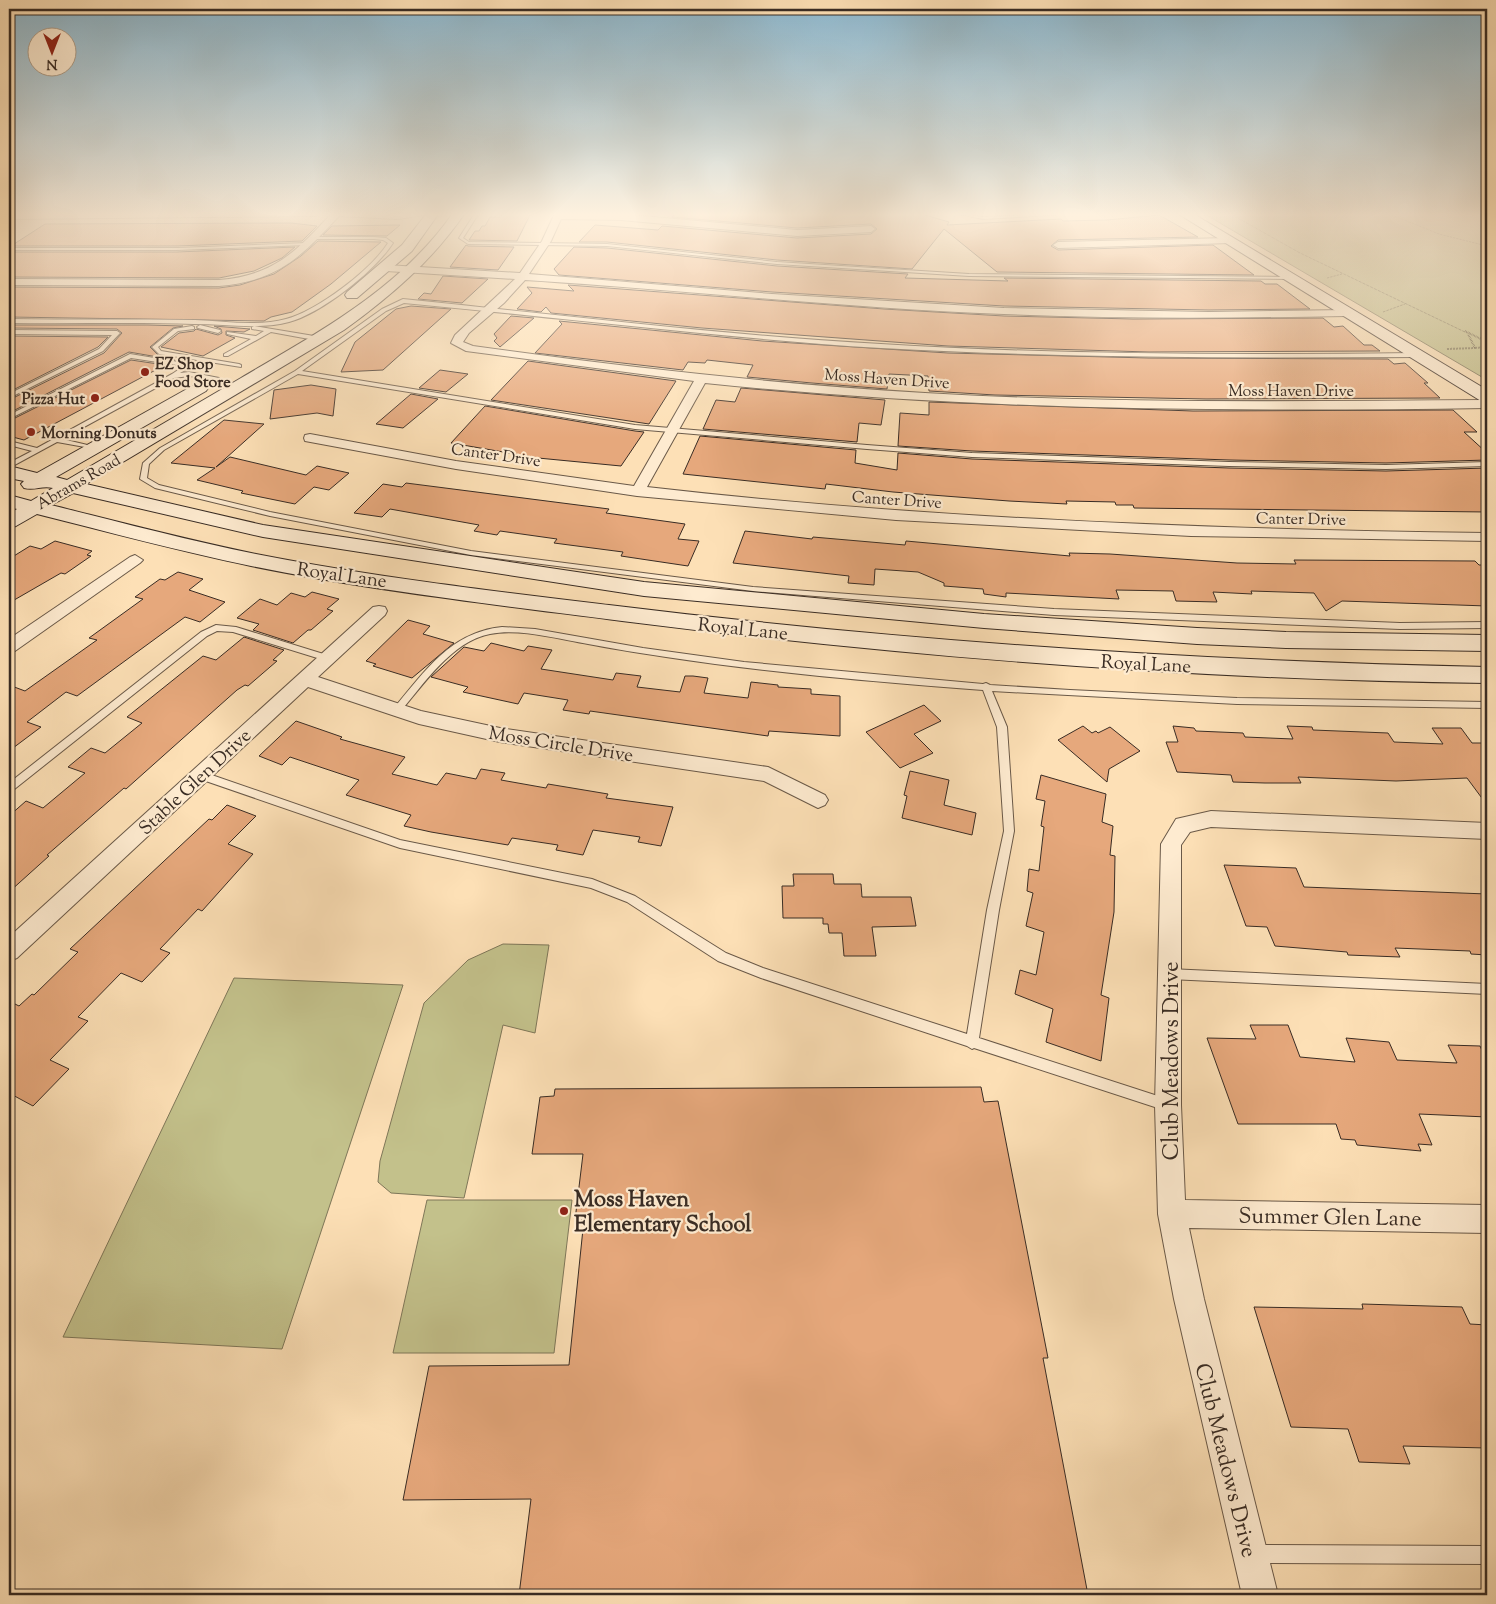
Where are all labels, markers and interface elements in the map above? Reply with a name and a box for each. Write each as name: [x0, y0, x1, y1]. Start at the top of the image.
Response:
north arrow: [28, 28, 78, 78]
text: N: [46, 53, 58, 73]
place label: EZ Shop Food Store: [155, 354, 231, 395]
street label: Moss Haven Drive: [823, 365, 950, 396]
marker: EZ Shop Food Store: [139, 366, 151, 378]
street label: Moss Haven Drive: [1228, 381, 1354, 404]
place label: Pizza Hut: [21, 389, 86, 412]
marker: Pizza Hut: [89, 392, 101, 404]
place label: Morning Donuts: [41, 423, 156, 446]
marker: Morning Donuts: [25, 426, 37, 438]
street label: Canter Drive: [449, 439, 542, 474]
street label: Abrams Road: [33, 450, 126, 517]
street label: Canter Drive: [851, 487, 943, 516]
street label: Canter Drive: [1256, 508, 1346, 533]
street label: Royal Lane: [295, 557, 389, 596]
street label: Royal Lane: [696, 612, 789, 649]
street label: Royal Lane: [1100, 650, 1192, 681]
street label: Moss Circle Drive: [486, 721, 635, 770]
street label: Stable Glen Drive: [133, 723, 258, 842]
street label: Club Meadows Drive: [1157, 961, 1189, 1161]
place label: Moss Haven Elementary School: [574, 1185, 752, 1242]
street label: Summer Glen Lane: [1238, 1201, 1422, 1237]
marker: Moss Haven Elementary School: [558, 1205, 570, 1217]
street label: Club Meadows Drive: [1184, 1360, 1264, 1561]

